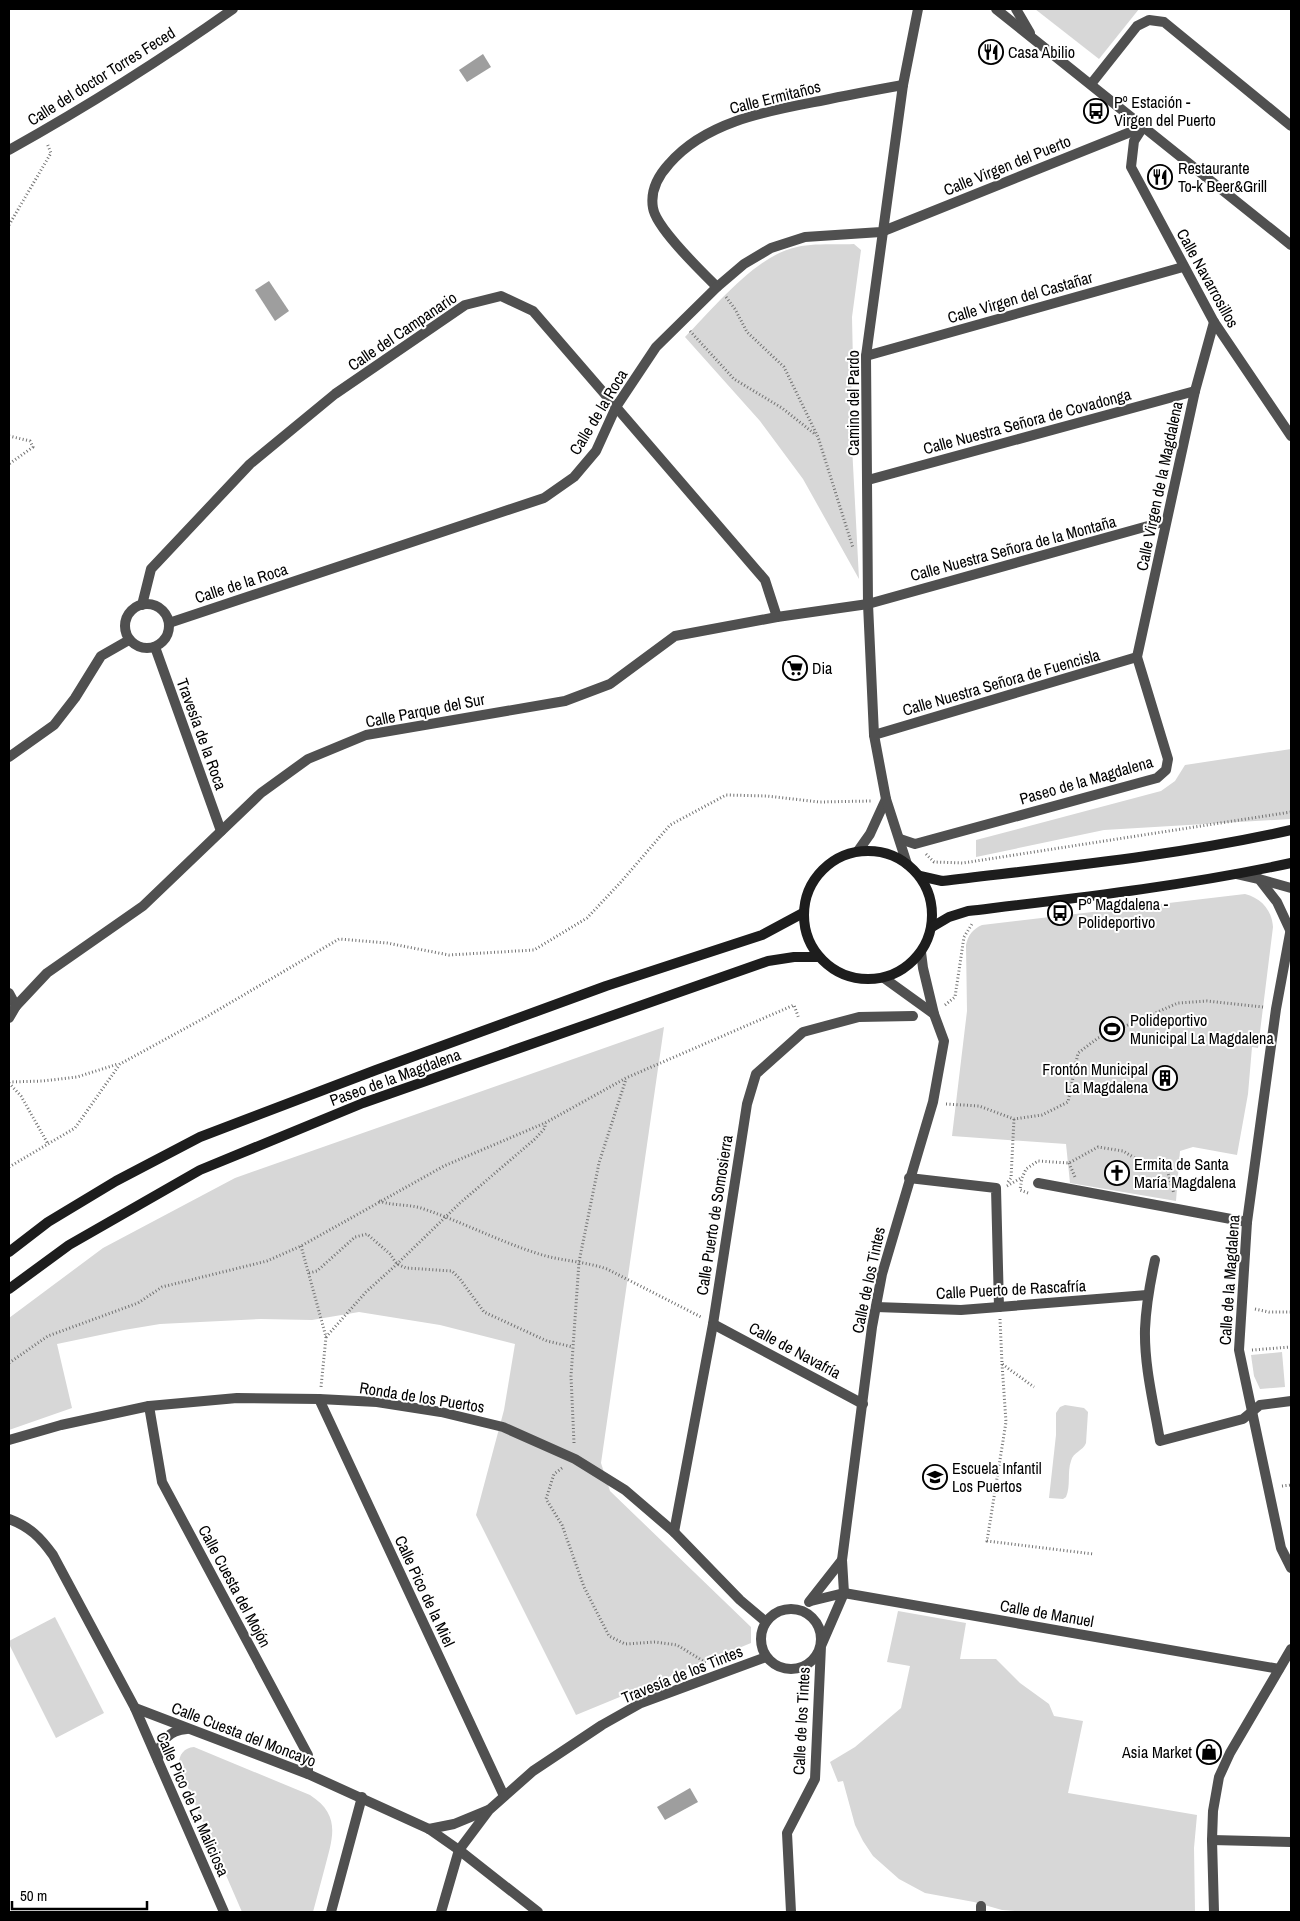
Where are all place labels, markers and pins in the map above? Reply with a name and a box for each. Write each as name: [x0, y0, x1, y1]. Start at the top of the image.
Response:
restaurant icon: Casa Abilio: [978, 39, 1004, 65]
place label: Casa Abilio: [1008, 41, 1075, 63]
place label: Pº Estación - Virgen del Puerto: [1114, 91, 1216, 131]
bus stop icon: Pº Estación - Virgen del Puerto: [1083, 98, 1109, 124]
place label: Restaurante To-k Beer&Grill: [1178, 157, 1267, 197]
restaurant icon: Restaurante To-k Beer&Grill: [1147, 164, 1173, 190]
supermarket icon: Dia: [782, 655, 808, 681]
place label: Dia: [812, 657, 833, 679]
place label: Pº Magdalena - Polideportivo: [1078, 893, 1169, 933]
bus stop icon: Pº Magdalena - Polideportivo: [1047, 900, 1073, 926]
place label: Polideportivo Municipal La Magdalena: [1130, 1009, 1274, 1049]
sports icon: Polideportivo Municipal La Magdalena: [1099, 1016, 1125, 1042]
place label: Frontón Municipal La Magdalena: [1042, 1058, 1149, 1098]
building icon: Frontón Municipal La Magdalena: [1152, 1065, 1178, 1091]
place label: Ermita de Santa María Magdalena: [1134, 1153, 1237, 1193]
church icon: Ermita de Santa María Magdalena: [1104, 1160, 1130, 1186]
place label: Escuela Infantil Los Puertos: [952, 1457, 1042, 1497]
school or university icon: Escuela Infantil Los Puertos: [922, 1464, 948, 1490]
shop icon: Asia Market: [1196, 1739, 1222, 1765]
place label: Asia Market: [1121, 1741, 1192, 1763]

